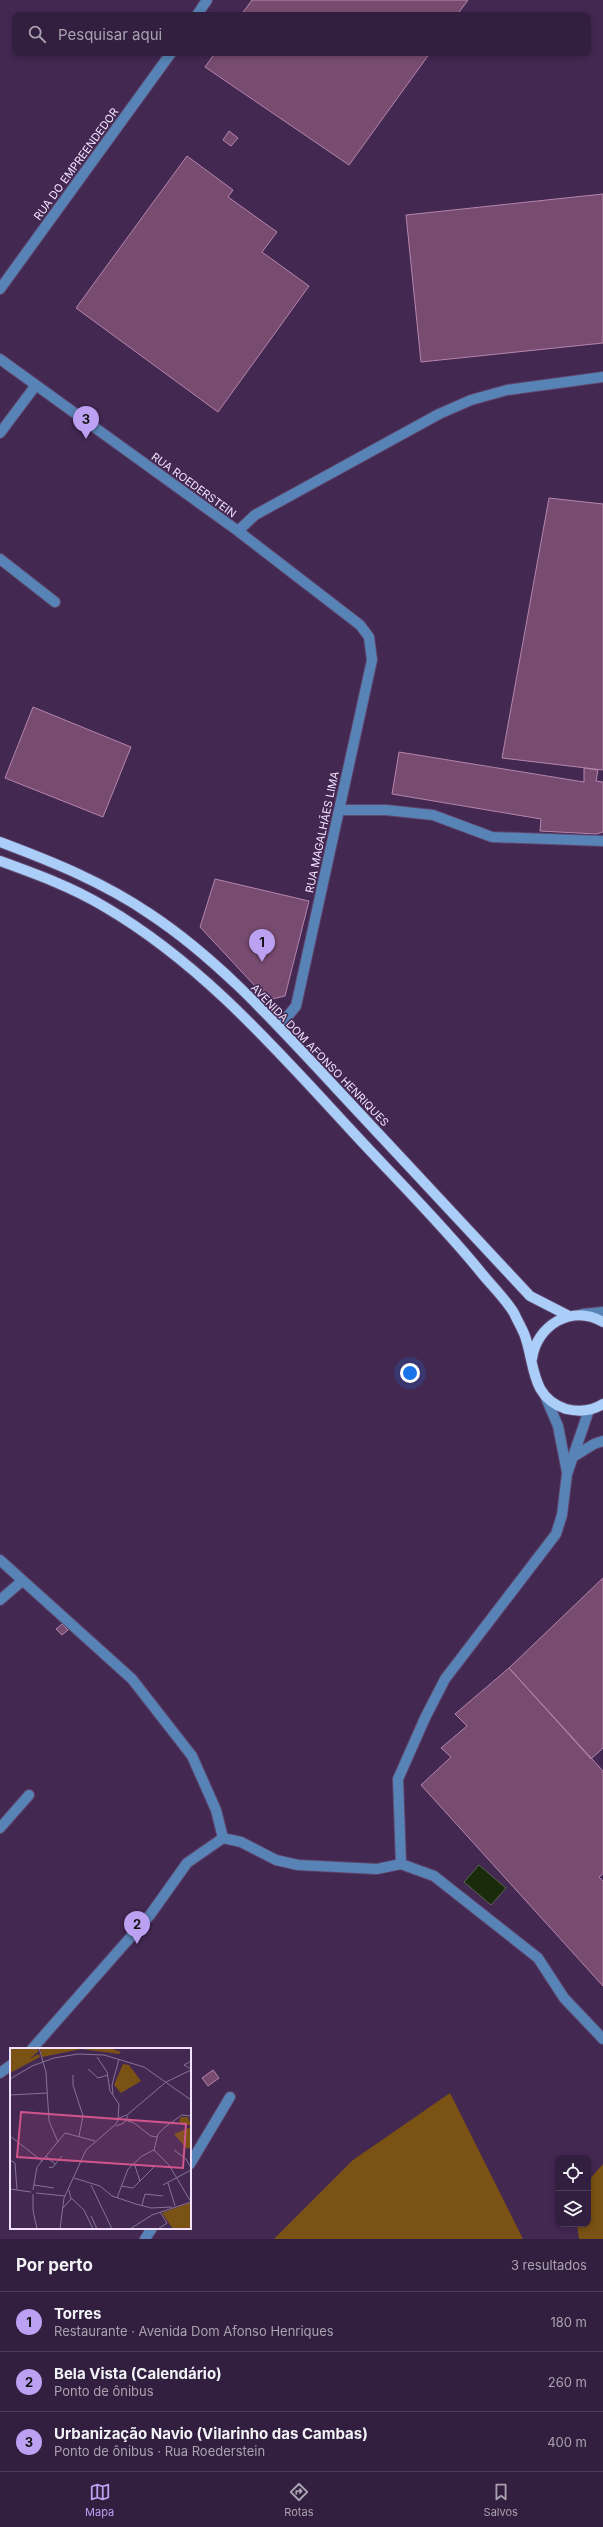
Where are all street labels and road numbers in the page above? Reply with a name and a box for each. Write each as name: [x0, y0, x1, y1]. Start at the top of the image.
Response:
street label: RUA DO EMPREENDEDOR: [31, 105, 121, 223]
street label: RUA ROEDERSTEIN: [149, 450, 239, 520]
street label: RUA MAGALHÃES LIMA: [302, 770, 342, 894]
street label: AVENIDA DOM AFONSO HENRIQUES: [248, 981, 392, 1129]

